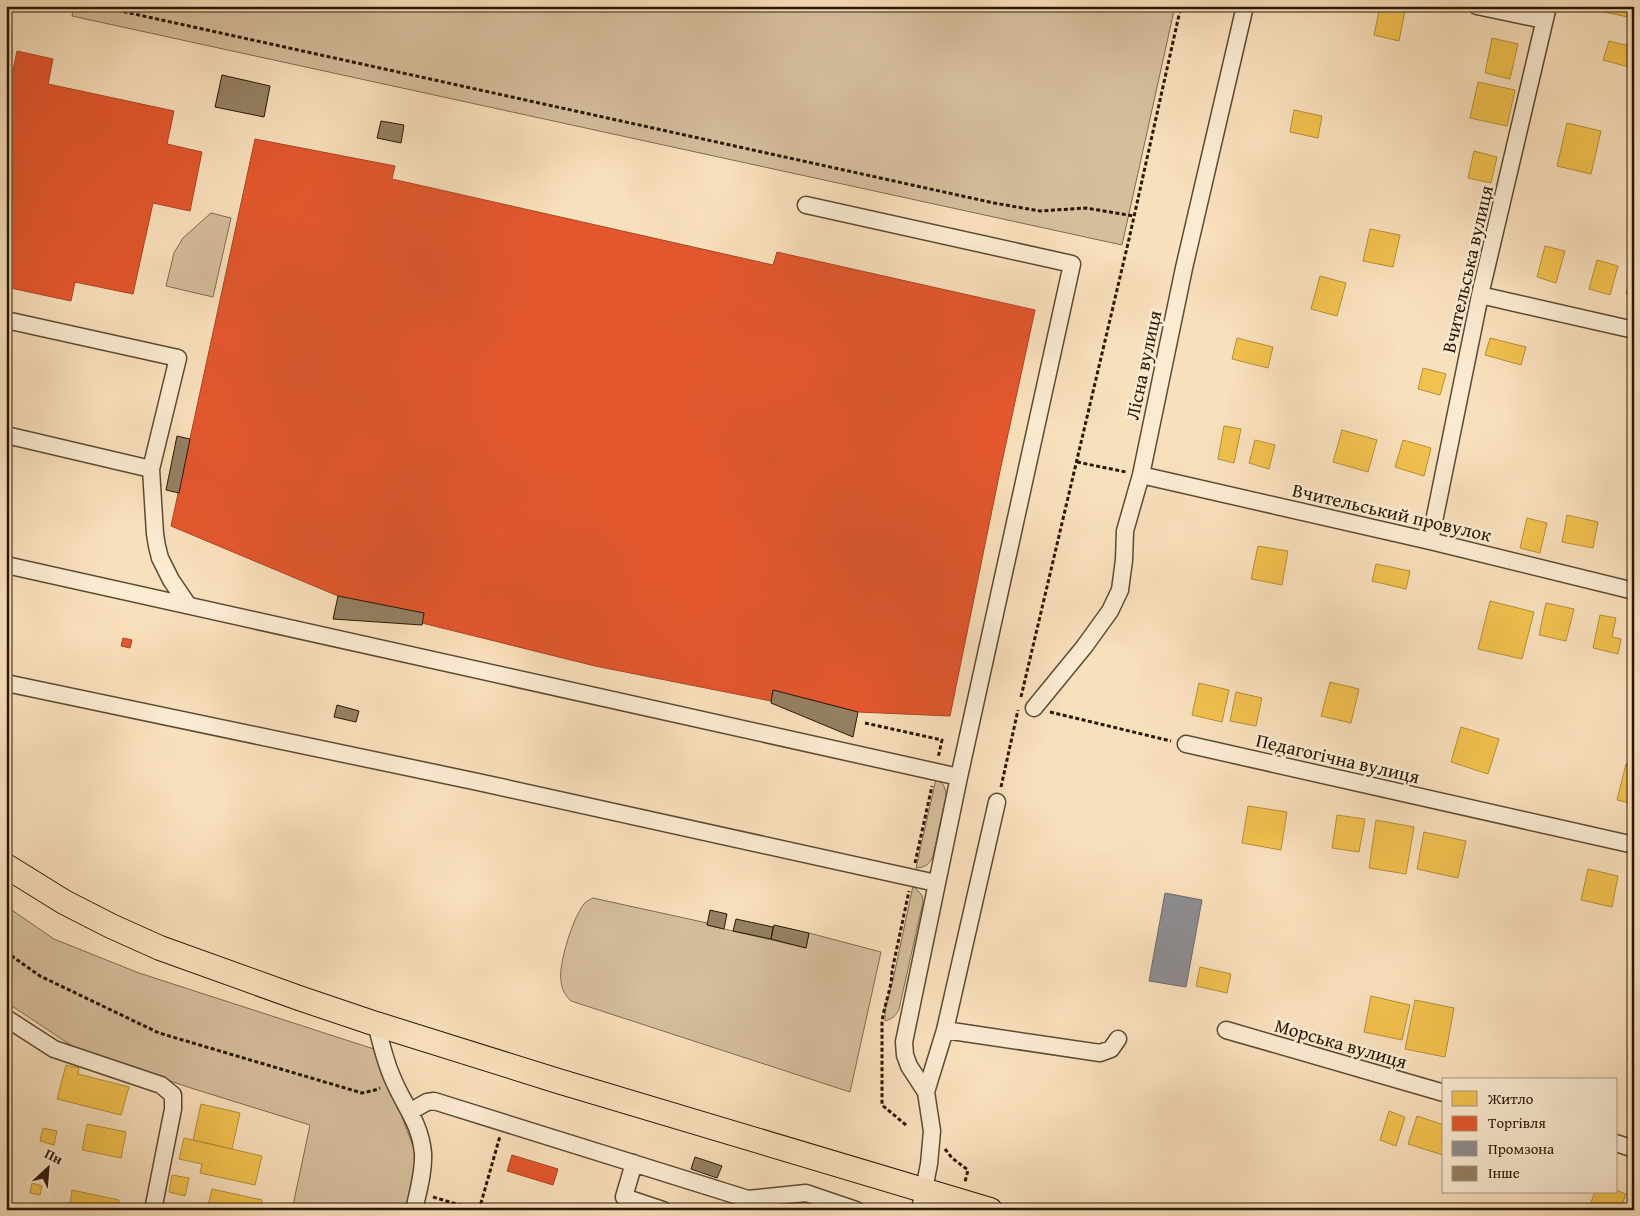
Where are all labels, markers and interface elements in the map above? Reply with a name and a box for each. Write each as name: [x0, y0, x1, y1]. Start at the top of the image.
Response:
street label: Вчительська вулиця: [1434, 182, 1500, 356]
street label: Лісна вулиця: [1118, 307, 1168, 422]
street label: Вчительський провулок: [1290, 475, 1494, 549]
street label: Педагогічна вулиця: [1253, 726, 1423, 791]
street label: Морська вулиця: [1272, 1011, 1411, 1075]
legend: [1442, 1078, 1618, 1194]
text: Житло: [1487, 1088, 1534, 1109]
text: Торгівля: [1488, 1112, 1546, 1133]
text: Промзона: [1488, 1138, 1555, 1159]
text: Пн: [41, 1143, 67, 1169]
north arrow: [22, 1144, 72, 1194]
text: Інше: [1488, 1162, 1520, 1183]

